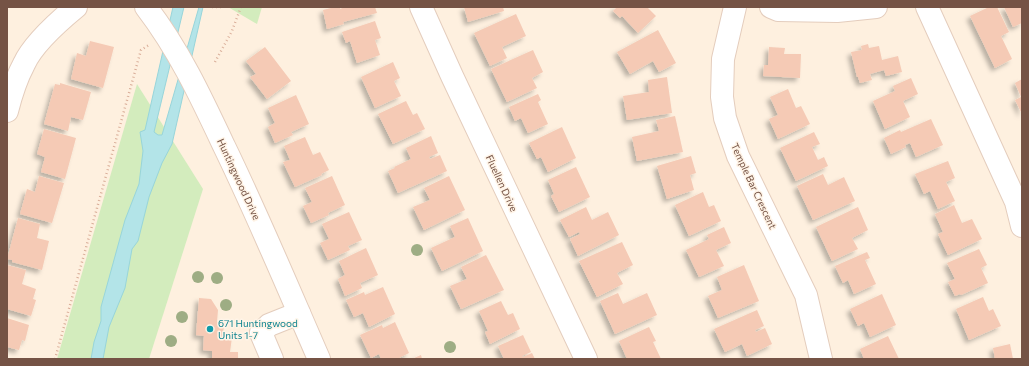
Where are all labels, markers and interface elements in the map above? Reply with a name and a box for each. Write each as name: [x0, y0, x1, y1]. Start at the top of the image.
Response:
street label: Huntingwood Drive: [215, 136, 263, 222]
street label: Temple Bar Crescent: [729, 141, 779, 231]
street label: Fluellen Drive: [484, 153, 520, 213]
place label: 671 Huntingwood Units 1-7: [218, 317, 298, 341]
marker: 671 Huntingwood Units 1-7: [205, 324, 215, 334]

